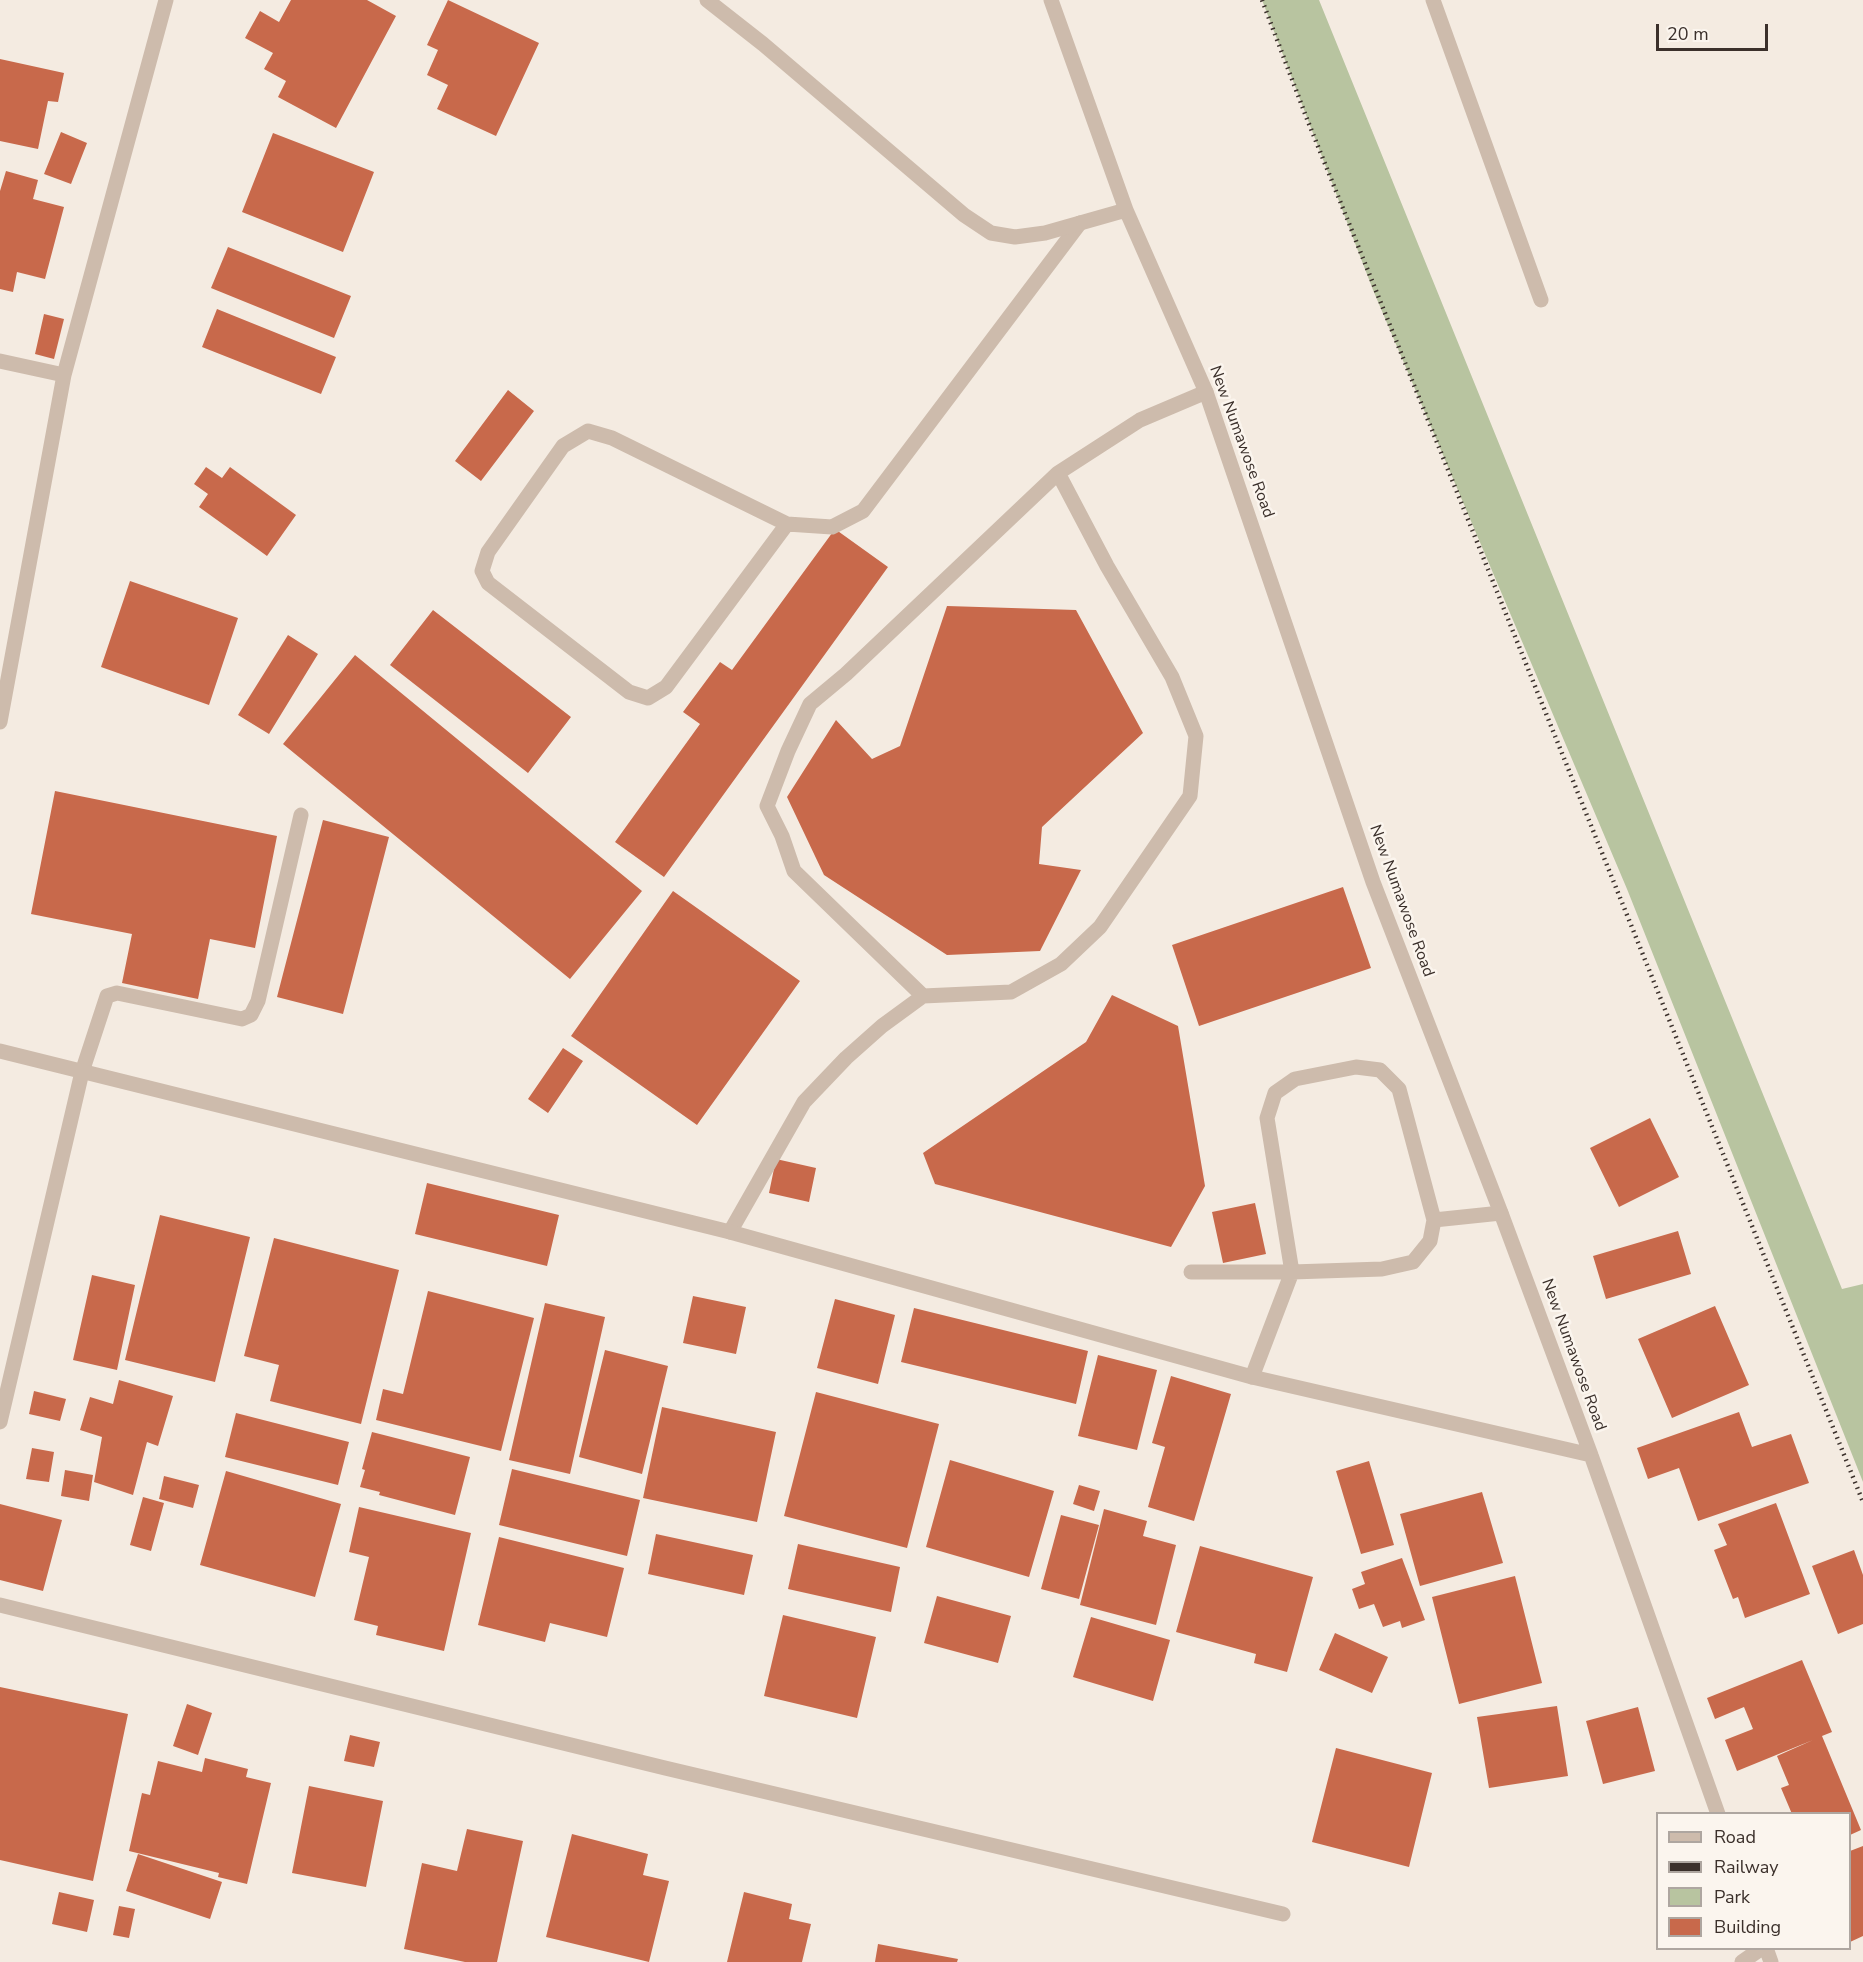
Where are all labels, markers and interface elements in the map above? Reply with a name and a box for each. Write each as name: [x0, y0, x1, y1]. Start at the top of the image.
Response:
scale bar: [1659, 12, 1772, 50]
text: 20 m: [1667, 22, 1709, 46]
street label: New Numawose Road: [1205, 363, 1277, 521]
street label: New Numawose Road: [1365, 822, 1437, 980]
street label: New Numawose Road: [1537, 1276, 1609, 1434]
legend: [1656, 1812, 1851, 1950]
text: Road: [1714, 1825, 1756, 1849]
text: Railway: [1714, 1855, 1779, 1879]
text: Park: [1714, 1885, 1750, 1909]
text: Building: [1714, 1915, 1781, 1939]

